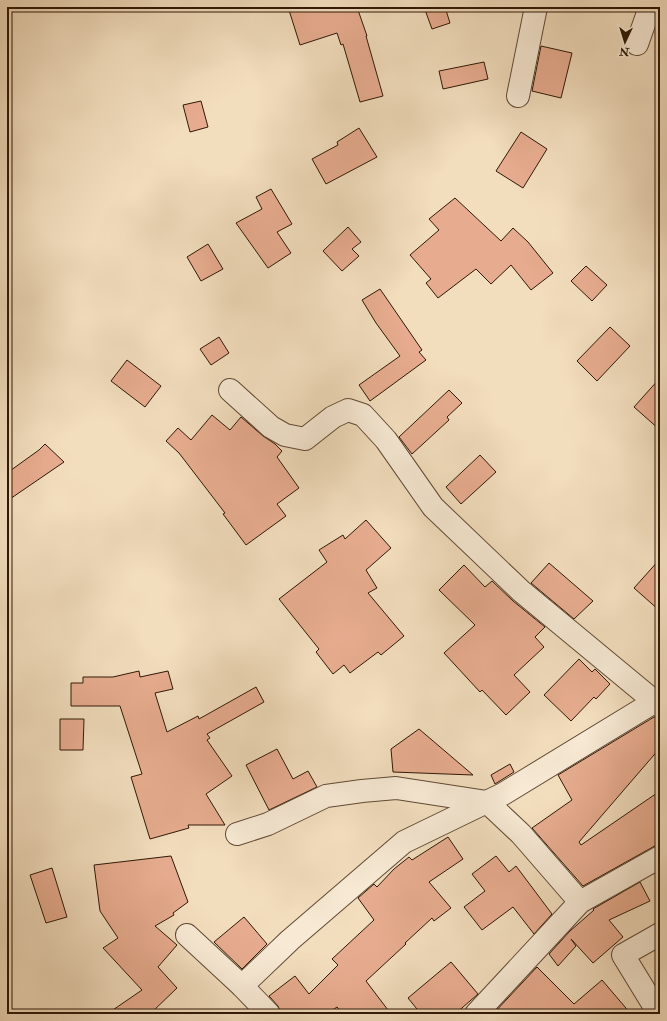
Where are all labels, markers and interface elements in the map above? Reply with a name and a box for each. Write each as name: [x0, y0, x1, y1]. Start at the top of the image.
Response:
north arrow: [605, 22, 645, 62]
text: N: [618, 45, 631, 58]

